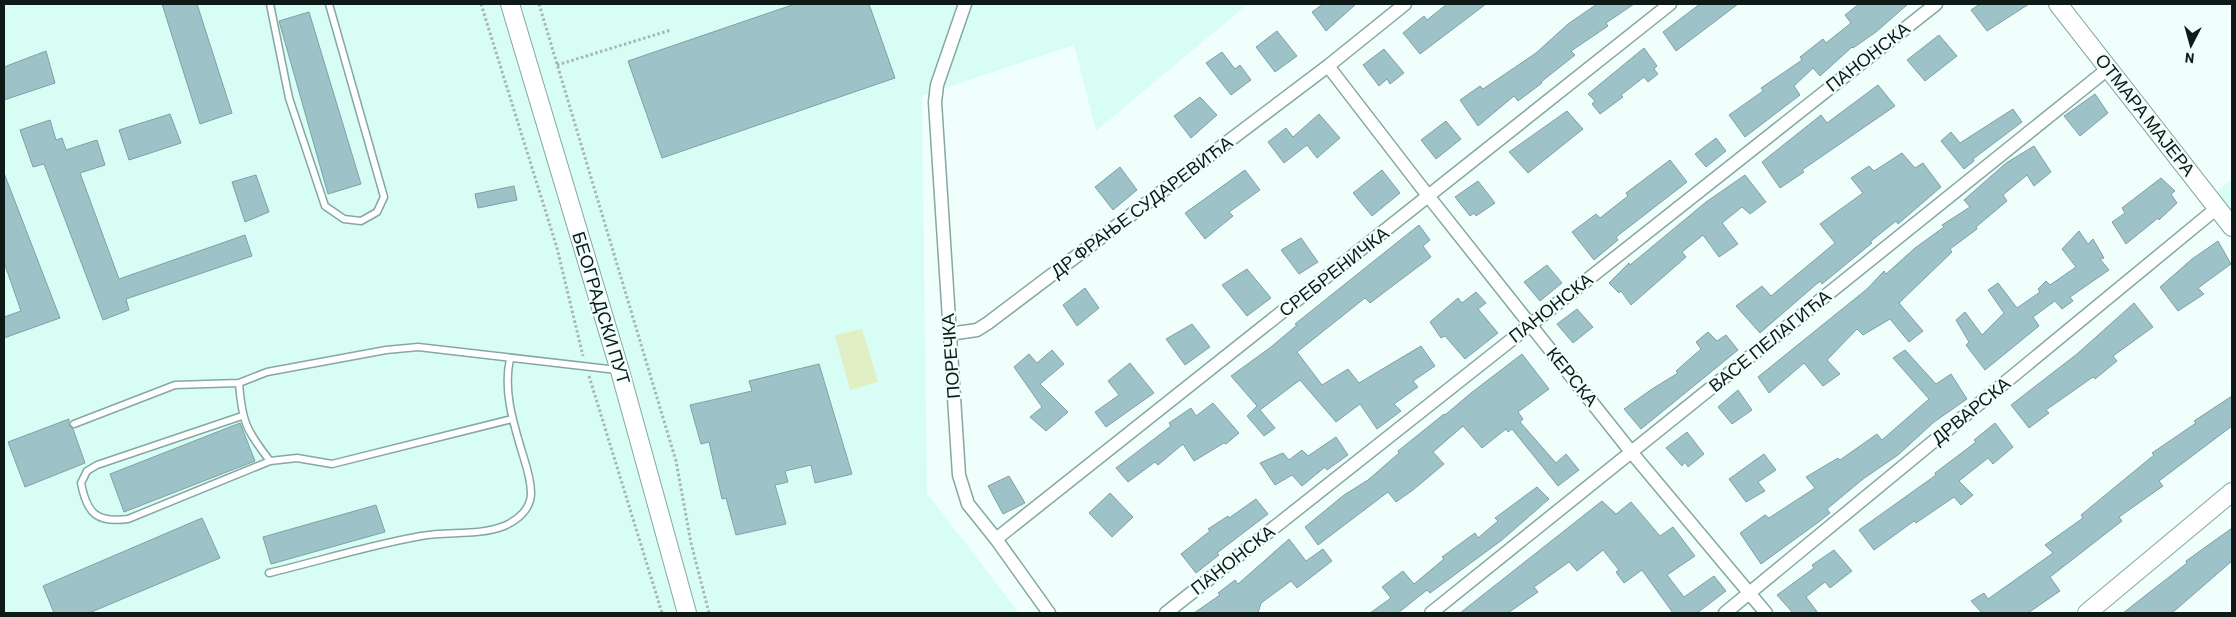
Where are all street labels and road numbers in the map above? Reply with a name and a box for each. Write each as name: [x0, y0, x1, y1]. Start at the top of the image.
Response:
street label: ПАНОНСКА: [1821, 17, 1914, 96]
street label: ОТМАРА МАЈЕРА: [2091, 49, 2200, 180]
street label: ДР ФРАЊЕ СУДАРЕВИЋА: [1046, 131, 1237, 282]
street label: СРЕБРЕНИЧКА: [1274, 222, 1393, 321]
street label: БЕОГРАДСКИ ПУТ: [568, 229, 636, 387]
street label: ПАНОНСКА: [1504, 268, 1597, 347]
street label: ВАСЕ ПЕЛАГИЋА: [1704, 284, 1835, 396]
street label: ПОРЕЧКА: [936, 313, 964, 399]
street label: КЕРСКА: [1542, 342, 1603, 410]
street label: ДРВАРСКА: [1927, 372, 2014, 449]
street label: ПАНОНСКА: [1186, 520, 1279, 599]

